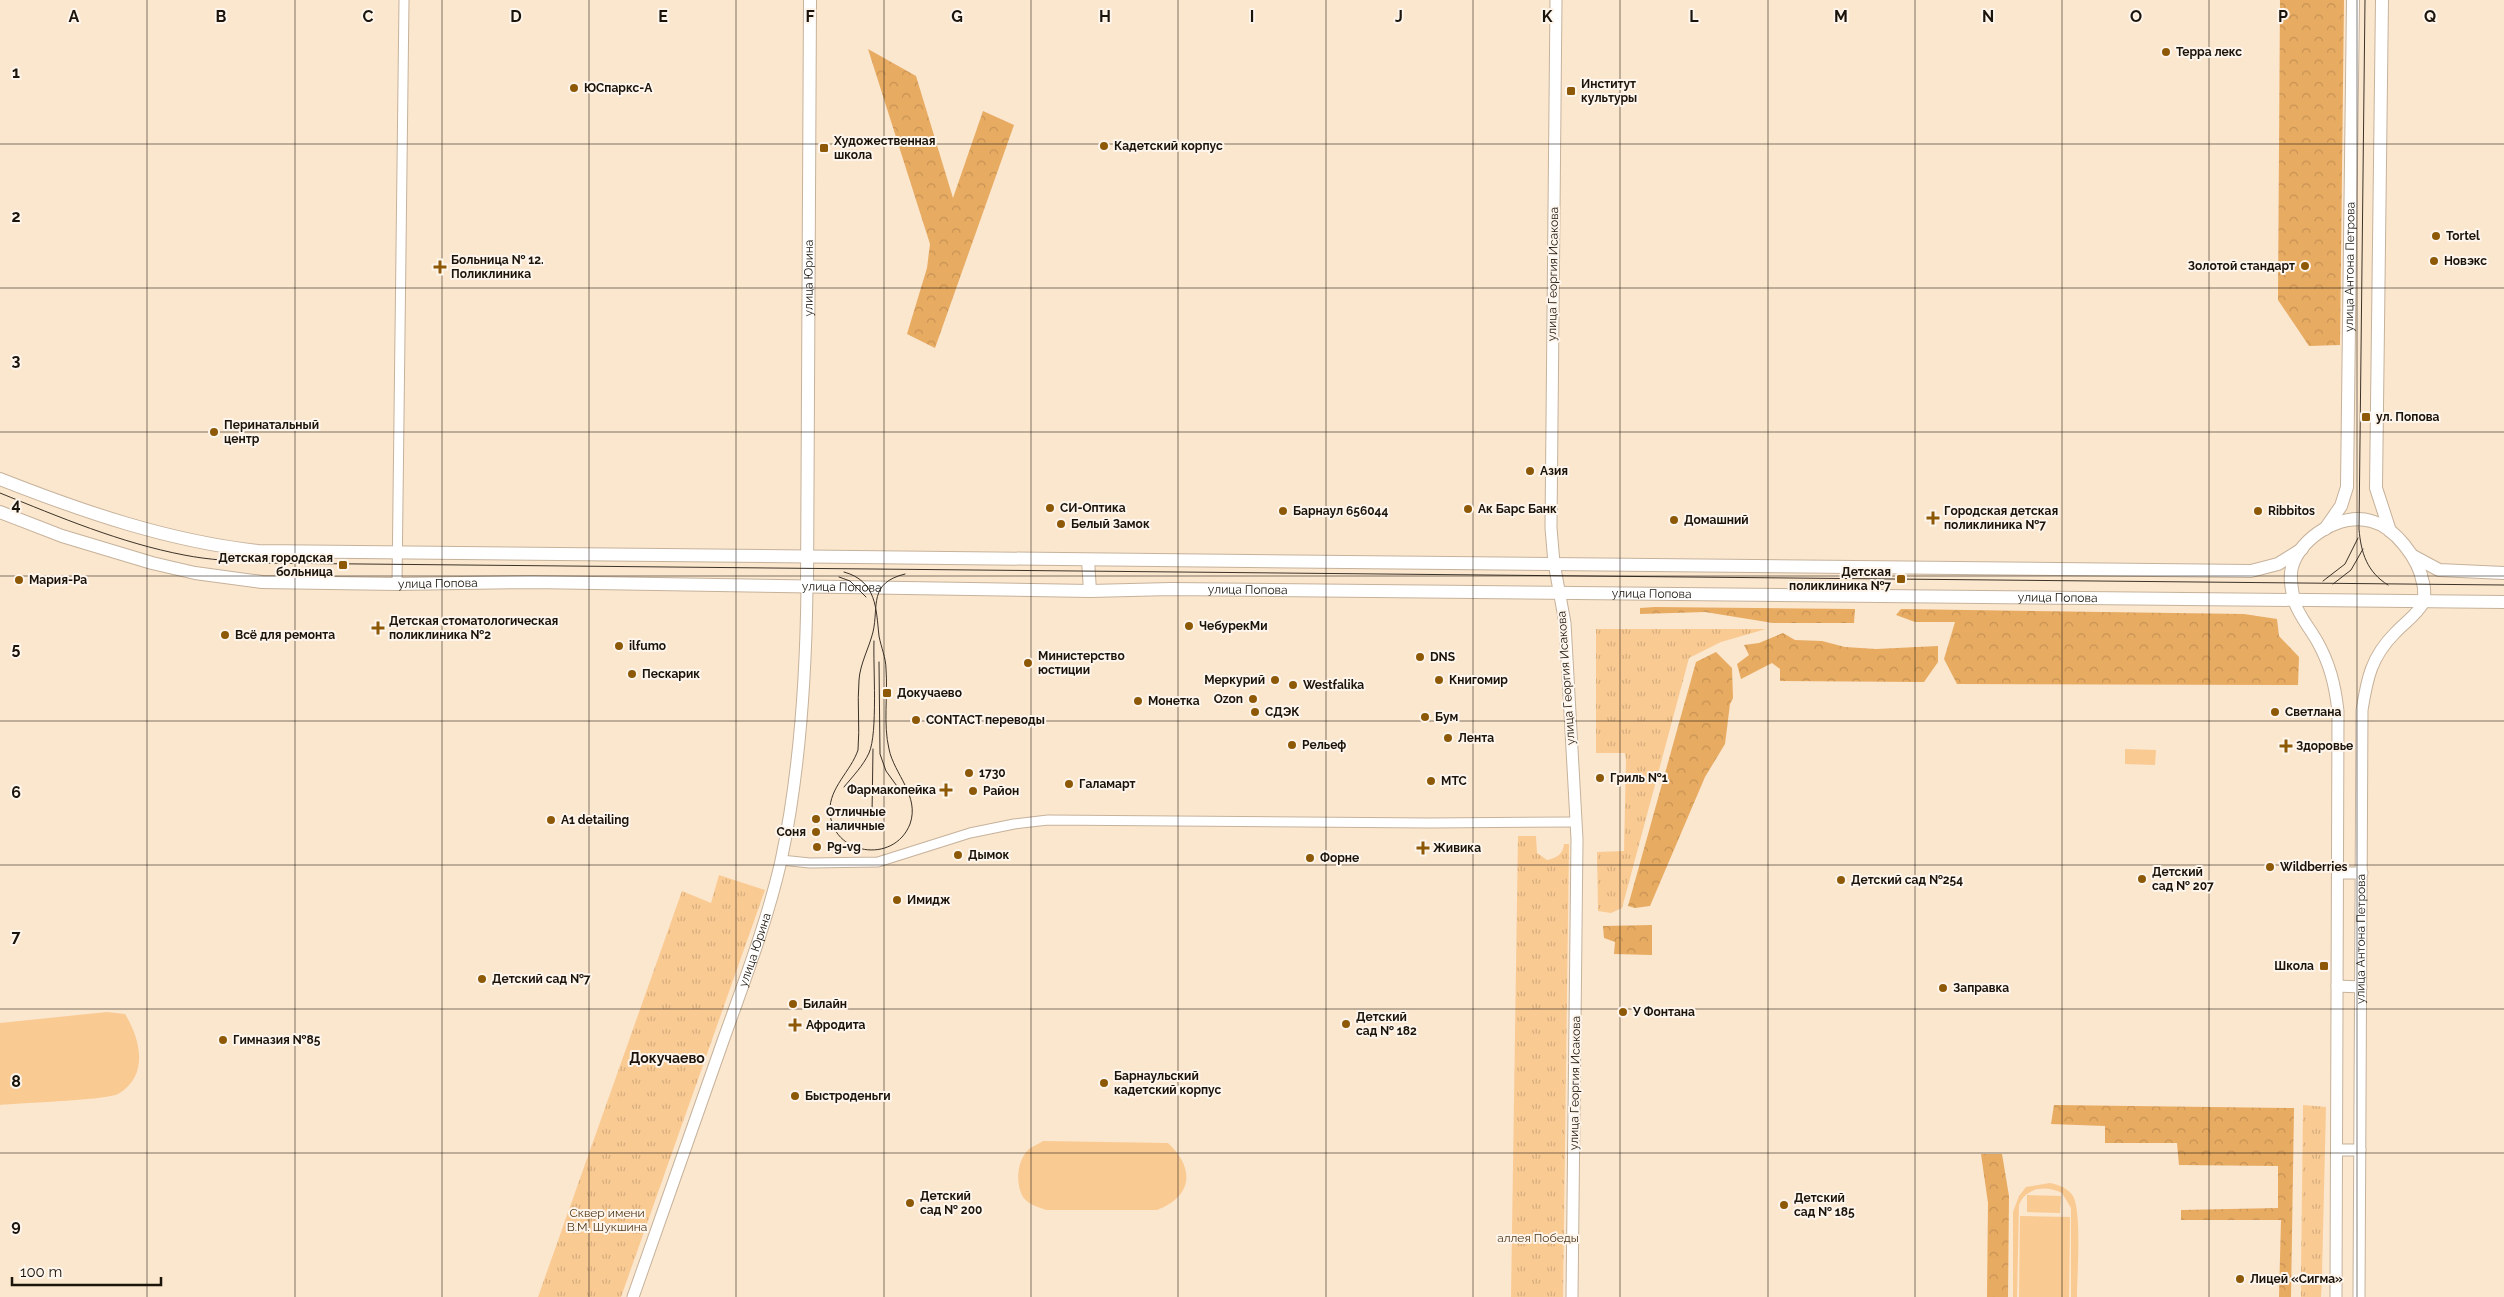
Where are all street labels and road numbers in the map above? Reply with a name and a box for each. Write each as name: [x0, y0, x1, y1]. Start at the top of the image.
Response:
street label: улица Антона Петрова: [2342, 202, 2358, 332]
street label: улица Георгия Исакова: [1545, 207, 1561, 341]
street label: улица Юрина: [801, 240, 816, 316]
street label: улица Попова: [398, 576, 478, 591]
street label: улица Попова: [802, 579, 882, 595]
street label: улица Попова: [1208, 582, 1288, 597]
street label: улица Попова: [1612, 586, 1692, 601]
street label: улица Попова: [2018, 590, 2098, 605]
street label: улица Георгия Исакова: [1554, 611, 1578, 745]
street label: улица Антона Петрова: [2353, 874, 2368, 1004]
street label: улица Юрина: [736, 911, 774, 989]
street label: улица Георгия Исакова: [1567, 1016, 1583, 1150]

